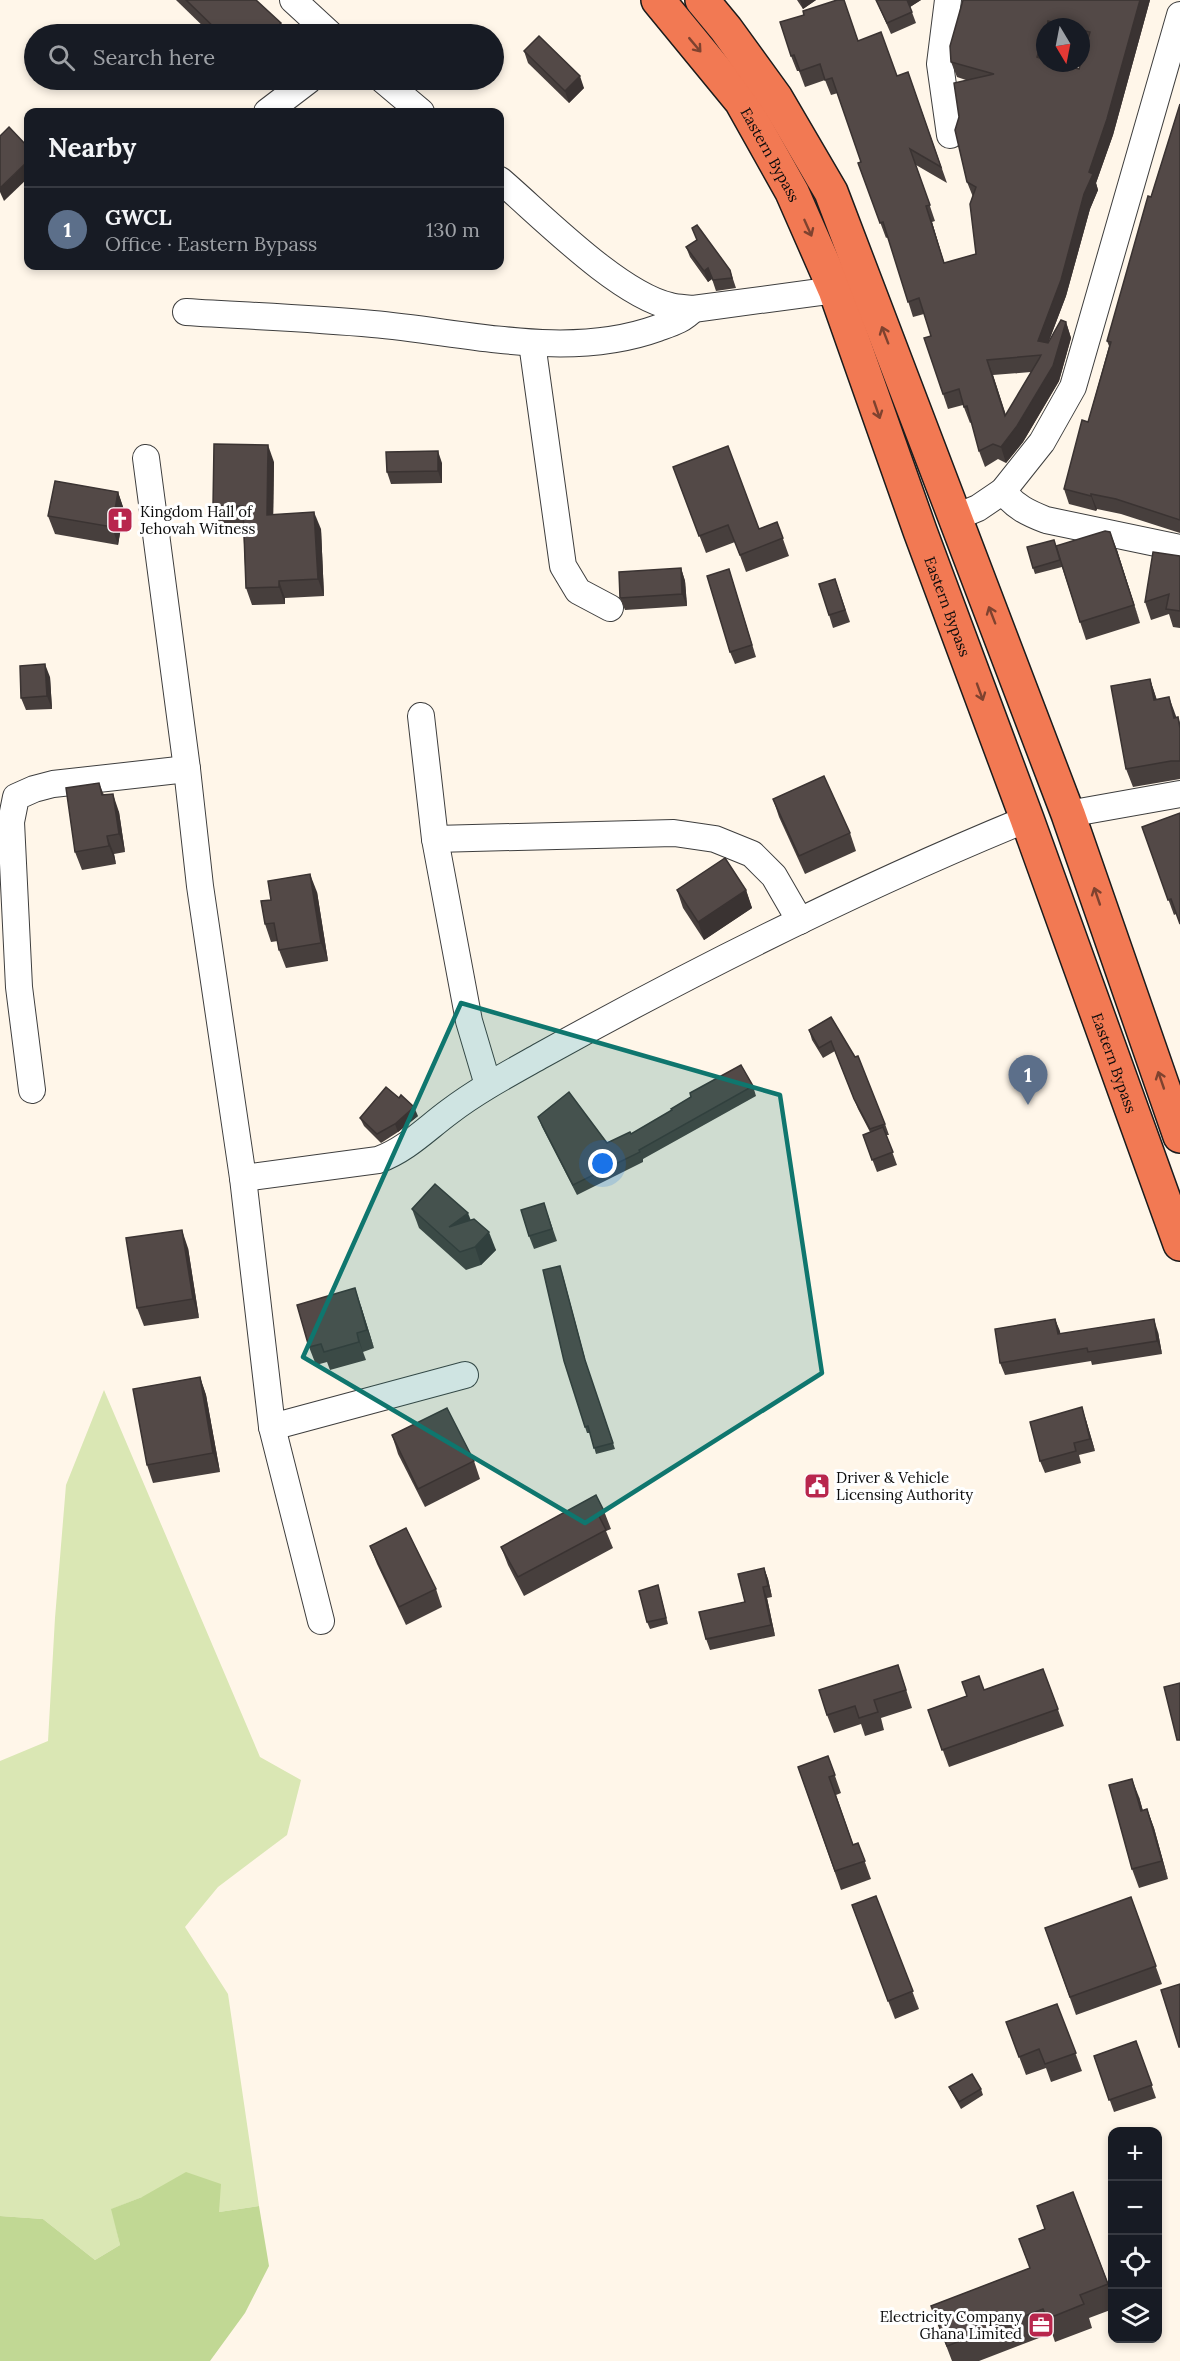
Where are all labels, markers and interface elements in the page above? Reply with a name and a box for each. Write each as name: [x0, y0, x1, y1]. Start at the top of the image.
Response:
north arrow: [1036, 18, 1090, 72]
search box: [24, 24, 504, 90]
one-way arrow: [688, 37, 701, 53]
icon: search: [45, 41, 78, 74]
text: Search here: [93, 43, 215, 71]
street label: Eastern Bypass: [737, 104, 805, 205]
text: Nearby: [48, 131, 136, 164]
text: GWCL: [105, 203, 172, 231]
text: 1: [63, 217, 72, 242]
text: 130 m: [426, 217, 480, 242]
one-way arrow: [802, 219, 814, 237]
text: Office · Eastern Bypass: [105, 231, 317, 256]
one-way arrow: [879, 326, 890, 344]
one-way arrow: [873, 400, 884, 419]
place label: Kingdom Hall of Jehovah Witness: [139, 502, 255, 538]
church icon: Kingdom Hall of Jehovah Witness: [105, 505, 135, 535]
street label: Eastern Bypass: [921, 554, 975, 659]
one-way arrow: [985, 606, 996, 625]
one-way arrow: [975, 682, 986, 701]
one-way arrow: [1090, 887, 1101, 906]
street label: Eastern Bypass: [1088, 1010, 1142, 1116]
pin: 1: [1008, 1056, 1048, 1105]
one-way arrow: [1154, 1071, 1165, 1090]
your location: [588, 1149, 617, 1178]
place label: Driver & Vehicle Licensing Authority: [836, 1468, 973, 1504]
public building icon: Driver & Vehicle Licensing Authority: [802, 1471, 832, 1501]
map controls: [1108, 2127, 1162, 2343]
button: +: [1108, 2127, 1162, 2181]
button: −: [1108, 2181, 1162, 2235]
button: locate: [1108, 2235, 1162, 2289]
button: layers: [1108, 2289, 1162, 2343]
place label: Electricity Company Ghana Limited: [880, 2307, 1022, 2343]
office icon: Electricity Company Ghana Limited: [1026, 2310, 1056, 2340]

